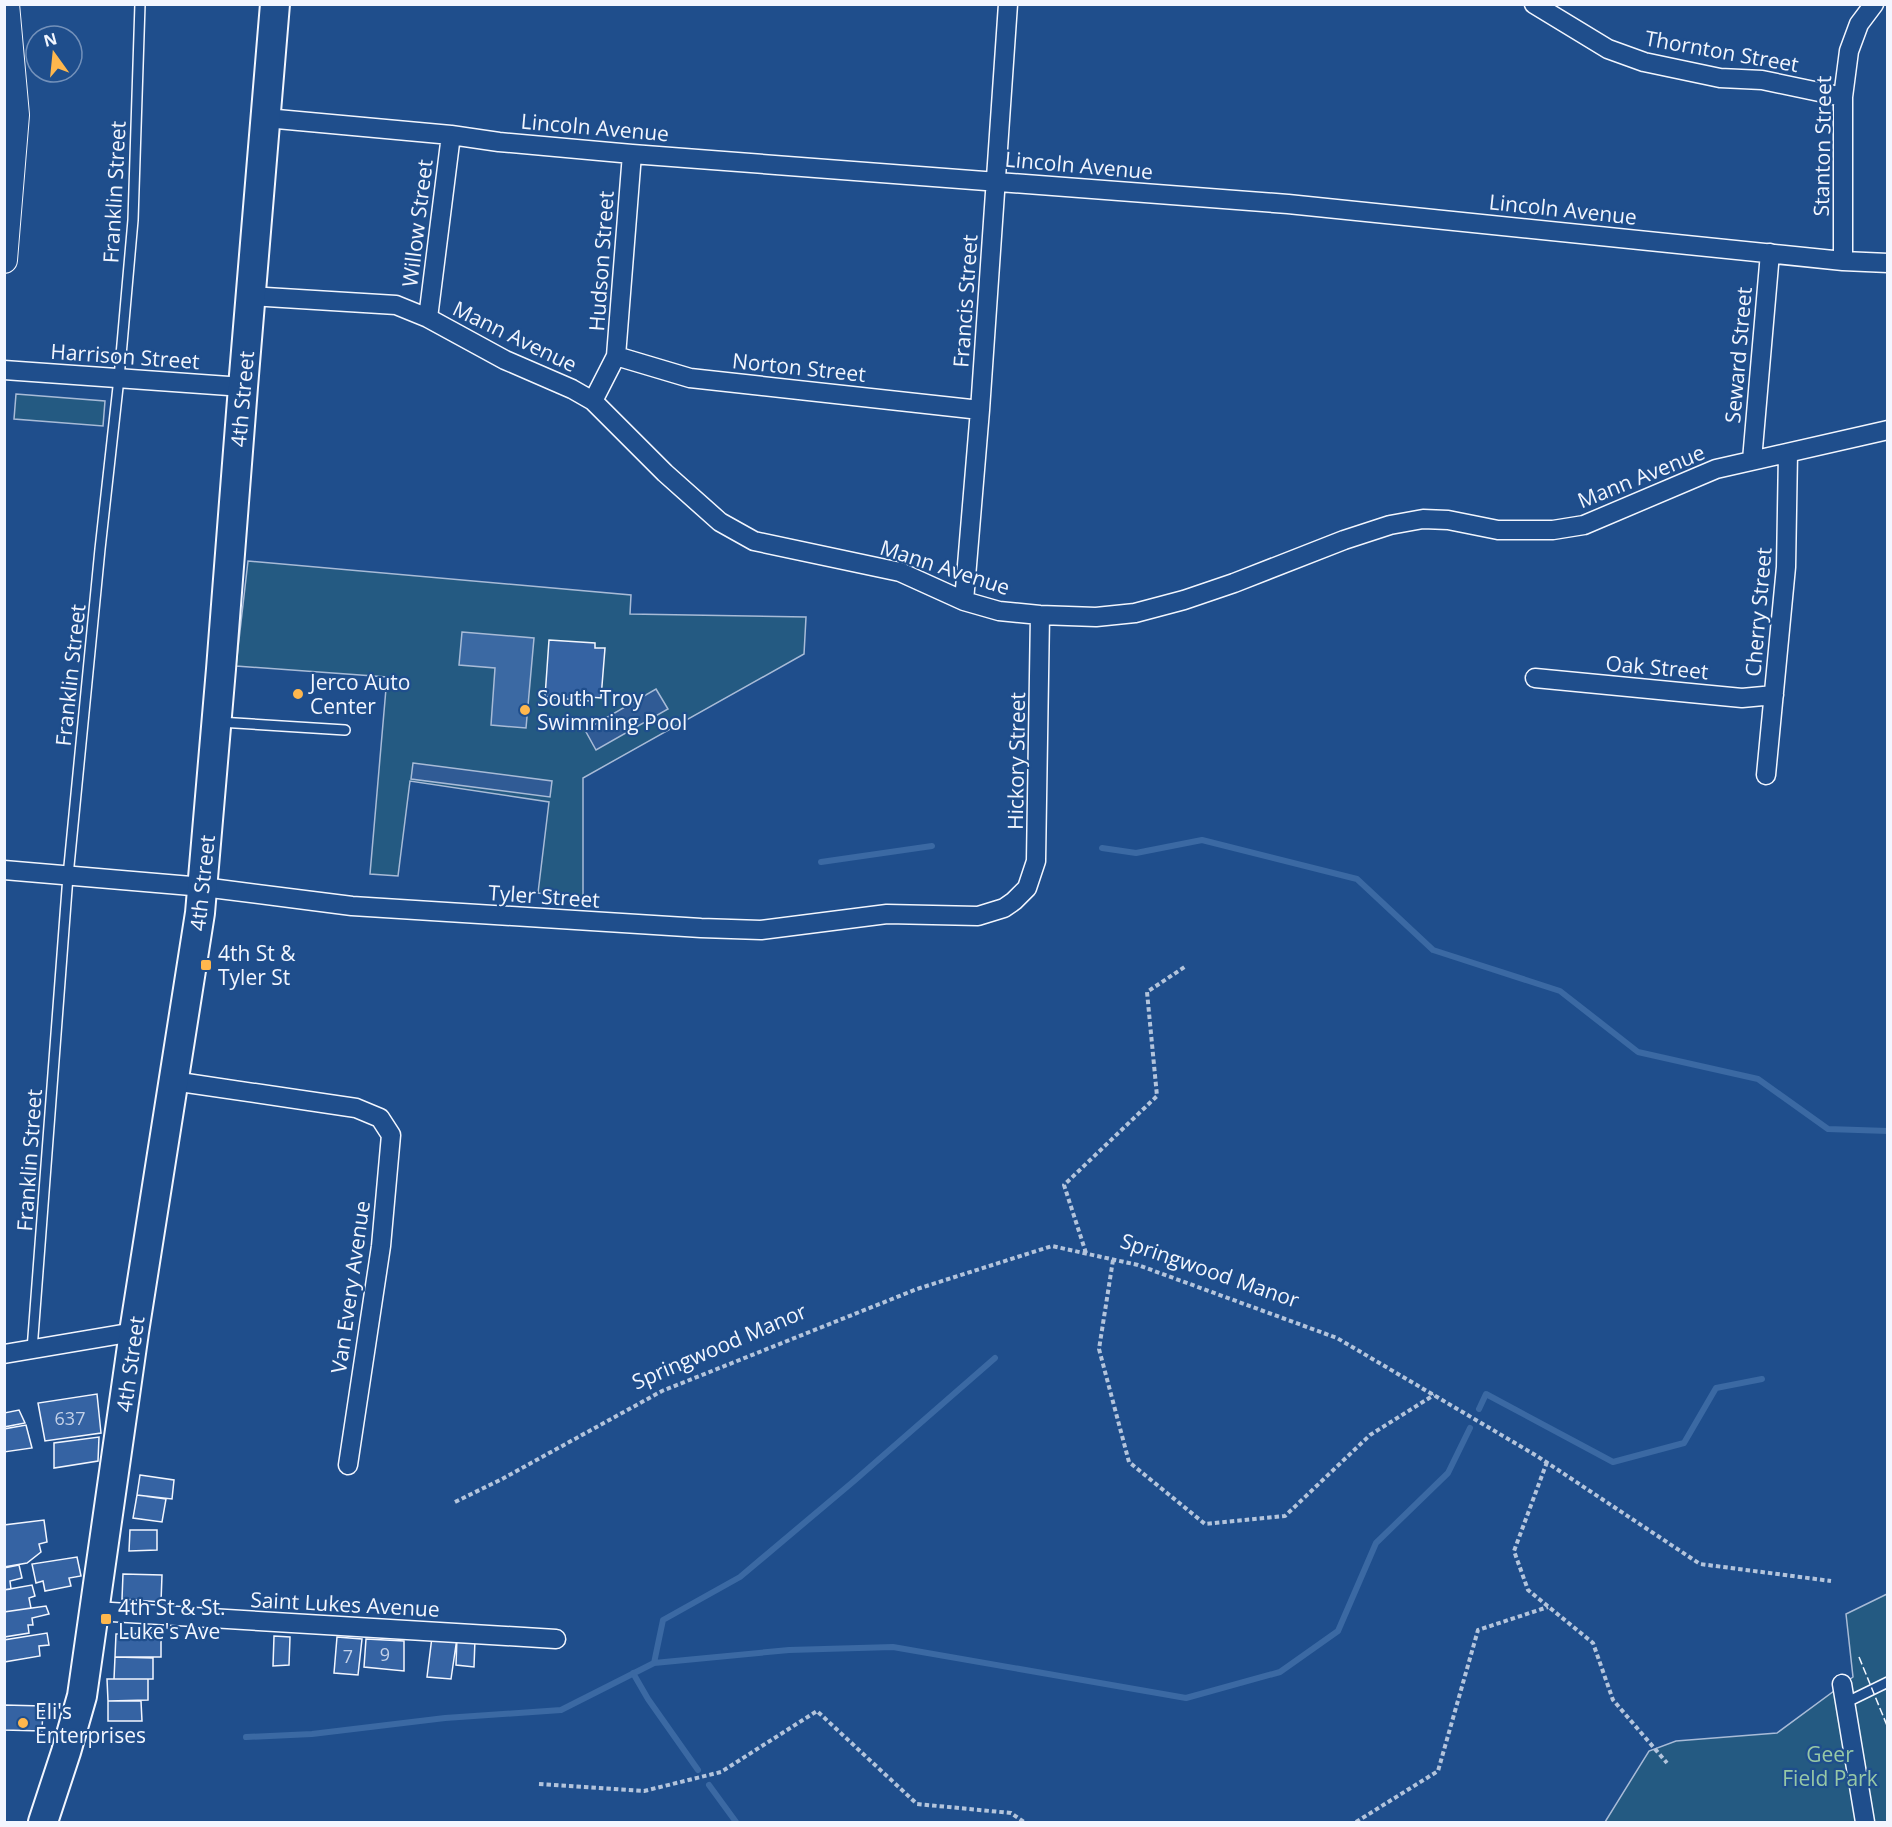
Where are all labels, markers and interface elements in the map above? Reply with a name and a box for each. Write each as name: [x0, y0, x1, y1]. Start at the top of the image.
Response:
north arrow: [24, 24, 84, 84]
street label: Thornton Street: [1643, 24, 1801, 78]
text: N: [41, 27, 59, 52]
street label: Stanton Street: [1807, 75, 1837, 217]
street label: Lincoln Avenue: [520, 107, 670, 147]
street label: Franklin Street: [96, 120, 132, 264]
street label: Lincoln Avenue: [1004, 145, 1154, 185]
street label: Willow Street: [395, 158, 439, 288]
street label: Lincoln Avenue: [1488, 187, 1638, 231]
street label: Hudson Street: [582, 190, 620, 332]
street label: Francis Street: [946, 233, 984, 369]
street label: Seward Street: [1718, 286, 1758, 424]
street label: Mann Avenue: [448, 294, 582, 378]
street label: Harrison Street: [50, 337, 200, 375]
street label: Norton Street: [731, 346, 867, 388]
street label: 4th Street: [224, 350, 260, 448]
street label: Mann Avenue: [1573, 438, 1709, 514]
street label: Mann Avenue: [877, 533, 1013, 601]
street label: Cherry Street: [1738, 546, 1778, 678]
street label: Franklin Street: [49, 603, 91, 747]
street label: Oak Street: [1604, 649, 1710, 685]
place label: Jerco Auto Center: [308, 668, 410, 720]
place label: South Troy Swimming Pool: [537, 684, 687, 736]
marker: Jerco Auto Center: [291, 687, 305, 701]
street label: Hickory Street: [1001, 692, 1031, 830]
marker: South Troy Swimming Pool: [518, 703, 532, 717]
street label: 4th Street: [183, 834, 221, 932]
street label: Tyler Street: [487, 878, 601, 914]
place label: 4th St & Tyler St: [218, 939, 296, 991]
marker: 4th St & Tyler St: [199, 958, 213, 972]
street label: Franklin Street: [10, 1088, 48, 1232]
street label: Van Every Avenue: [324, 1199, 376, 1375]
street label: Springwood Manor: [1117, 1226, 1303, 1314]
street label: Springwood Manor: [627, 1296, 811, 1395]
street label: 4th Street: [109, 1314, 151, 1414]
house number: 637: [55, 1406, 85, 1430]
street label: Saint Lukes Avenue: [250, 1585, 440, 1623]
place label: 4th St & St. Luke's Ave: [118, 1593, 226, 1645]
marker: 4th St & St. Luke's Ave: [99, 1612, 113, 1626]
house number: 9: [380, 1642, 390, 1666]
house number: 7: [343, 1644, 353, 1668]
place label: Eli's Enterprises: [35, 1697, 146, 1749]
marker: Eli's Enterprises: [16, 1716, 30, 1730]
park label: Geer Field Park: [1782, 1740, 1878, 1792]

